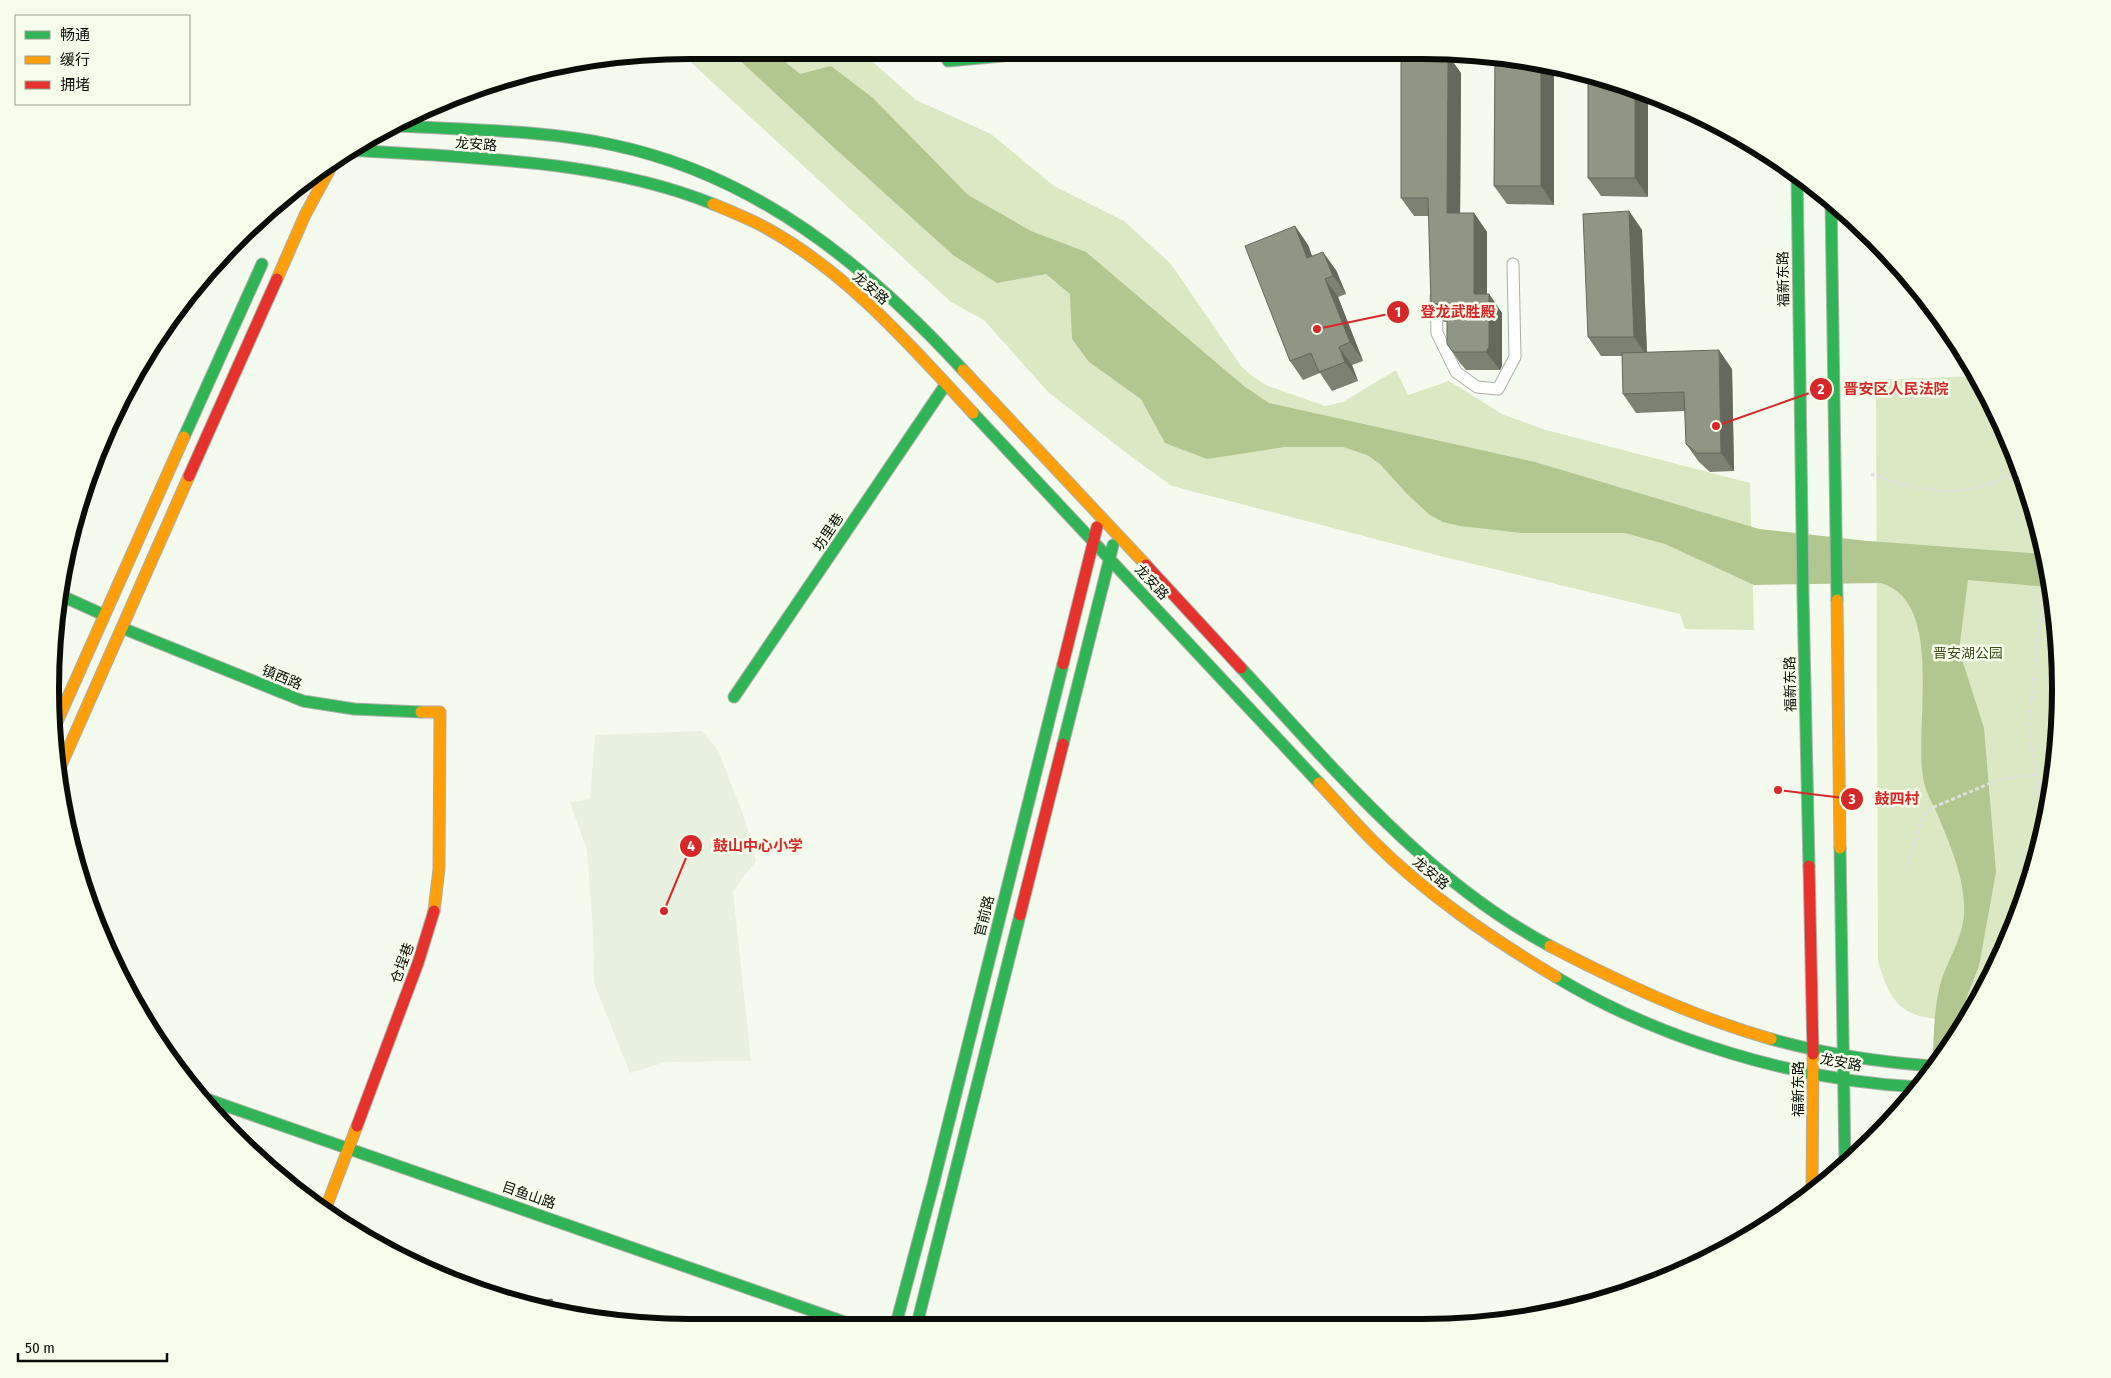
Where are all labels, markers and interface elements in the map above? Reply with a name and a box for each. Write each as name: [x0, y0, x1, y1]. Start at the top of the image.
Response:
legend: [15, 15, 190, 105]
text: 畅通: [60, 26, 90, 44]
text: 缓行: [60, 51, 90, 69]
text: 拥堵: [60, 76, 90, 94]
street label: 龙安路: [454, 135, 498, 154]
street label: 福新东路: [1775, 251, 1792, 307]
street label: 龙安路: [849, 268, 892, 309]
callout: 登龙武胜殿: [1386, 297, 1506, 327]
text: 1: [1395, 303, 1401, 321]
text: 登龙武胜殿: [1420, 303, 1496, 321]
callout: 晋安区人民法院: [1809, 374, 1959, 404]
text: 2: [1817, 380, 1825, 398]
text: 晋安区人民法院: [1843, 380, 1949, 398]
street label: 坊里巷: [810, 510, 847, 554]
street label: 龙安路: [1131, 561, 1172, 603]
park label: 晋安湖公园: [1933, 645, 2003, 662]
street label: 福新东路: [1782, 656, 1799, 712]
street label: 镇西路: [259, 662, 304, 693]
callout: 鼓四村: [1840, 784, 1930, 814]
text: 3: [1847, 790, 1856, 808]
text: 鼓四村: [1874, 790, 1920, 808]
callout: 鼓山中心小学: [678, 831, 813, 861]
text: 4: [687, 837, 695, 855]
text: 鼓山中心小学: [713, 837, 803, 855]
street label: 龙安路: [1409, 853, 1452, 893]
street label: 官前路: [971, 894, 998, 939]
street label: 仓埕巷: [387, 941, 418, 986]
street label: 龙安路: [1819, 1050, 1863, 1075]
street label: 福新东路: [1790, 1061, 1807, 1117]
street label: 目鱼山路: [500, 1178, 558, 1213]
scale bar: [18, 1330, 166, 1362]
text: 50 m: [25, 1339, 55, 1357]

